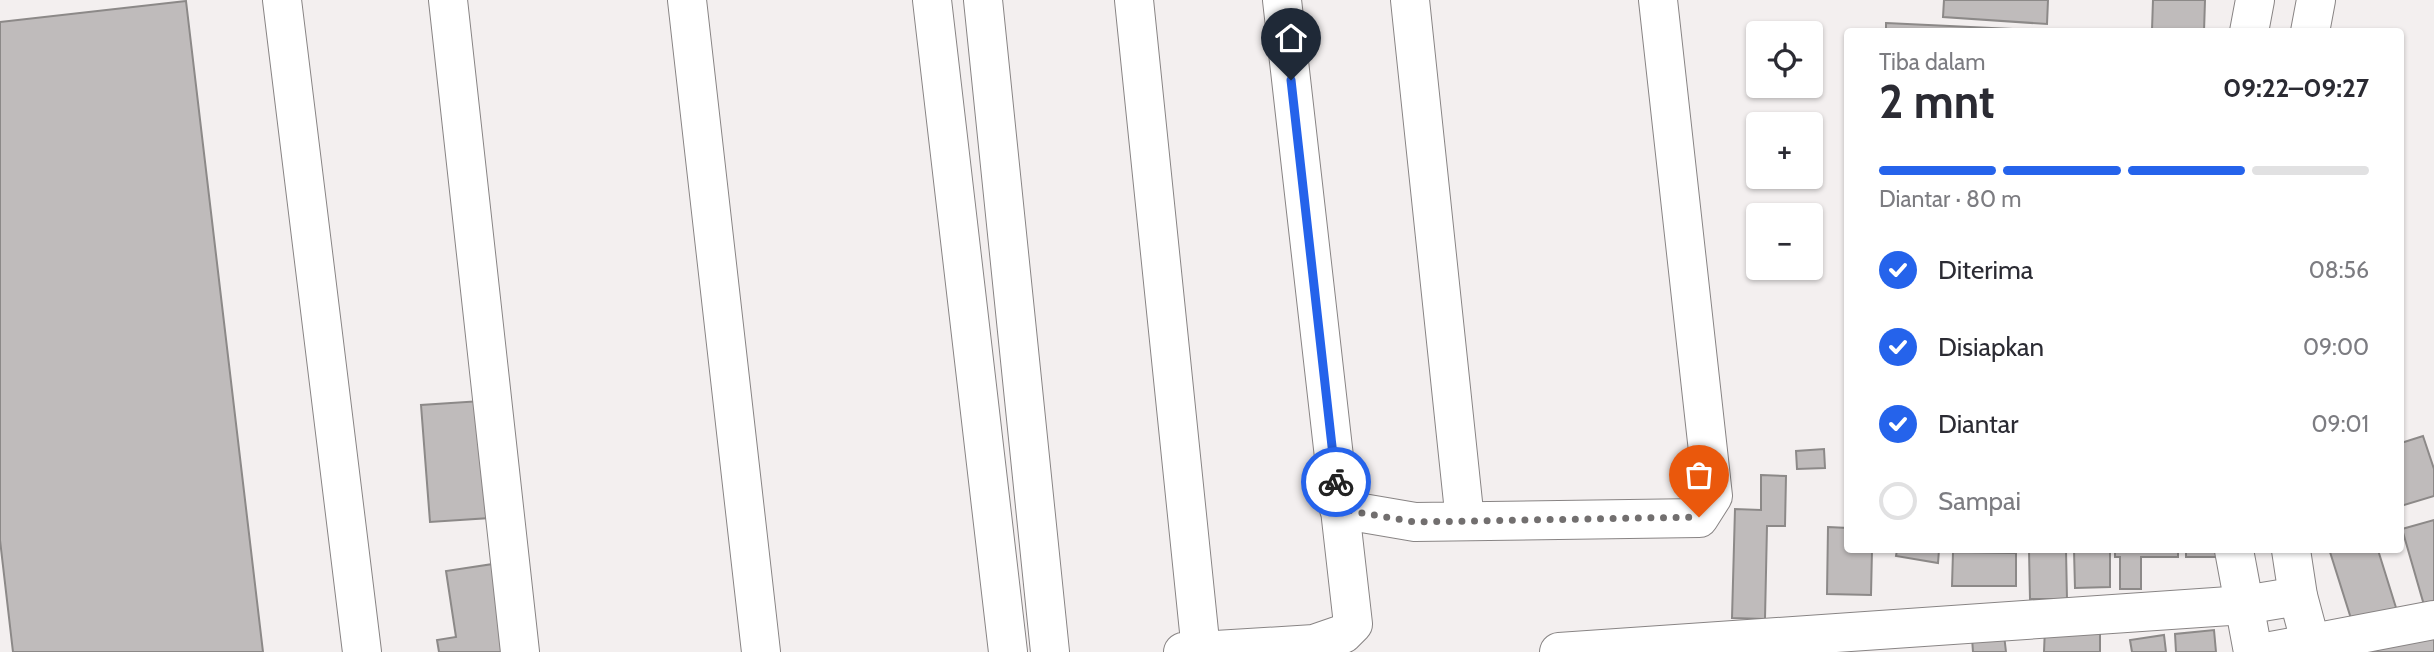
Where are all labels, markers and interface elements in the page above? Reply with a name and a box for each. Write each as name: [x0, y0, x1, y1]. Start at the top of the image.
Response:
pin: [1261, 8, 1321, 80]
icon: home: [1272, 19, 1310, 57]
map controls: [1746, 21, 1823, 280]
button: locate: [1746, 21, 1823, 98]
text: Tiba dalam: [1879, 48, 1985, 76]
text: 09:22–09:27: [2223, 72, 2369, 104]
text: 2 mnt: [1879, 74, 1995, 130]
button: +: [1746, 112, 1823, 189]
text: Diantar · 80 m: [1879, 185, 2021, 213]
button: −: [1746, 203, 1823, 280]
icon: check: [1879, 251, 1917, 289]
text: Diterima: [1938, 254, 2033, 286]
text: 08:56: [2309, 256, 2369, 284]
icon: check: [1879, 328, 1917, 366]
text: Disiapkan: [1938, 331, 2044, 363]
text: 09:00: [2303, 333, 2369, 361]
icon: check: [1879, 405, 1917, 443]
text: Diantar: [1938, 408, 2019, 440]
text: 09:01: [2312, 410, 2369, 438]
pin: [1669, 445, 1729, 517]
courier: [1301, 447, 1371, 517]
icon: bag: [1680, 456, 1718, 494]
icon: bike: [1317, 463, 1355, 501]
text: Sampai: [1938, 485, 2021, 517]

